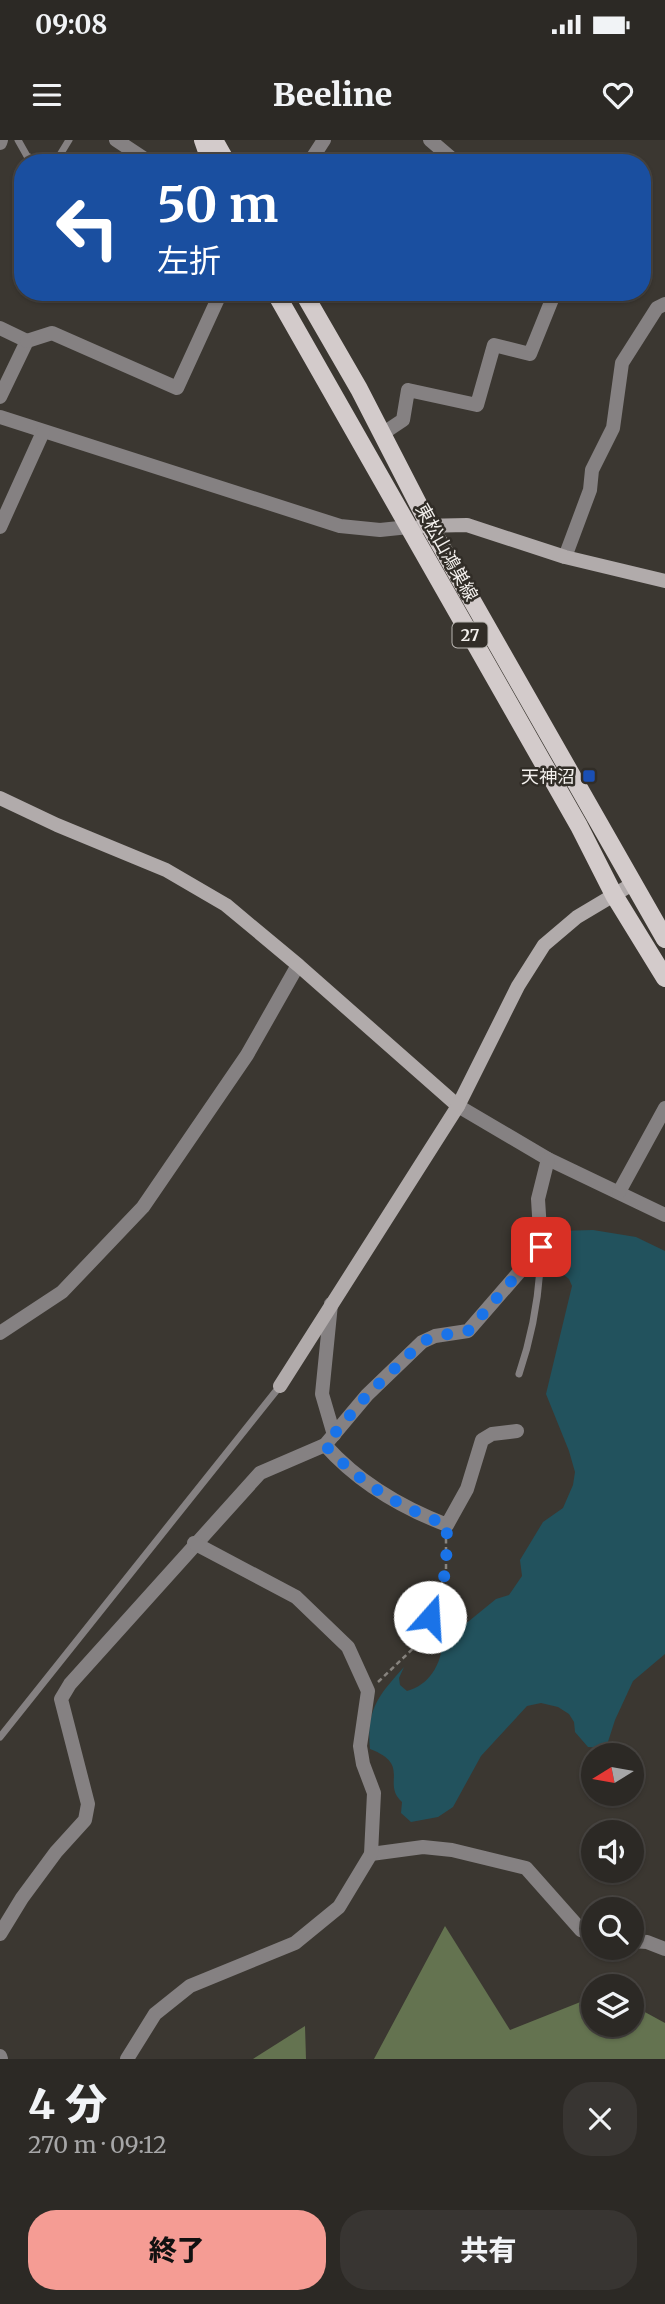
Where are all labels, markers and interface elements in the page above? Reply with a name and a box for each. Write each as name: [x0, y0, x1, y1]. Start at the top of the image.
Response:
text: 09:08: [35, 8, 107, 41]
text: Beeline: [273, 75, 392, 115]
icon: menu: [28, 76, 66, 114]
icon: heart: [599, 76, 637, 114]
text: 50 m: [157, 174, 278, 235]
icon: left: [42, 182, 133, 273]
text: 左折: [157, 241, 221, 281]
street label: 東松山鴻巣線: [411, 499, 483, 605]
road number: 27: [452, 622, 488, 648]
place label: 天神沼: [521, 765, 575, 788]
marker: 天神沼: [581, 768, 597, 784]
pin: [511, 1217, 571, 1277]
icon: arrive: [522, 1228, 560, 1266]
position arrow: [393, 1580, 467, 1654]
north arrow: [581, 1743, 644, 1806]
map controls: [581, 1743, 644, 2037]
button: sound: [581, 1820, 644, 1883]
button: search: [581, 1897, 644, 1960]
button: layers: [581, 1974, 644, 2037]
text: 4 分: [28, 2078, 107, 2130]
button: close: [563, 2082, 637, 2156]
text: 270 m · 09:12: [28, 2130, 167, 2159]
button: 終了: [28, 2210, 326, 2290]
button: 共有: [340, 2210, 637, 2290]

